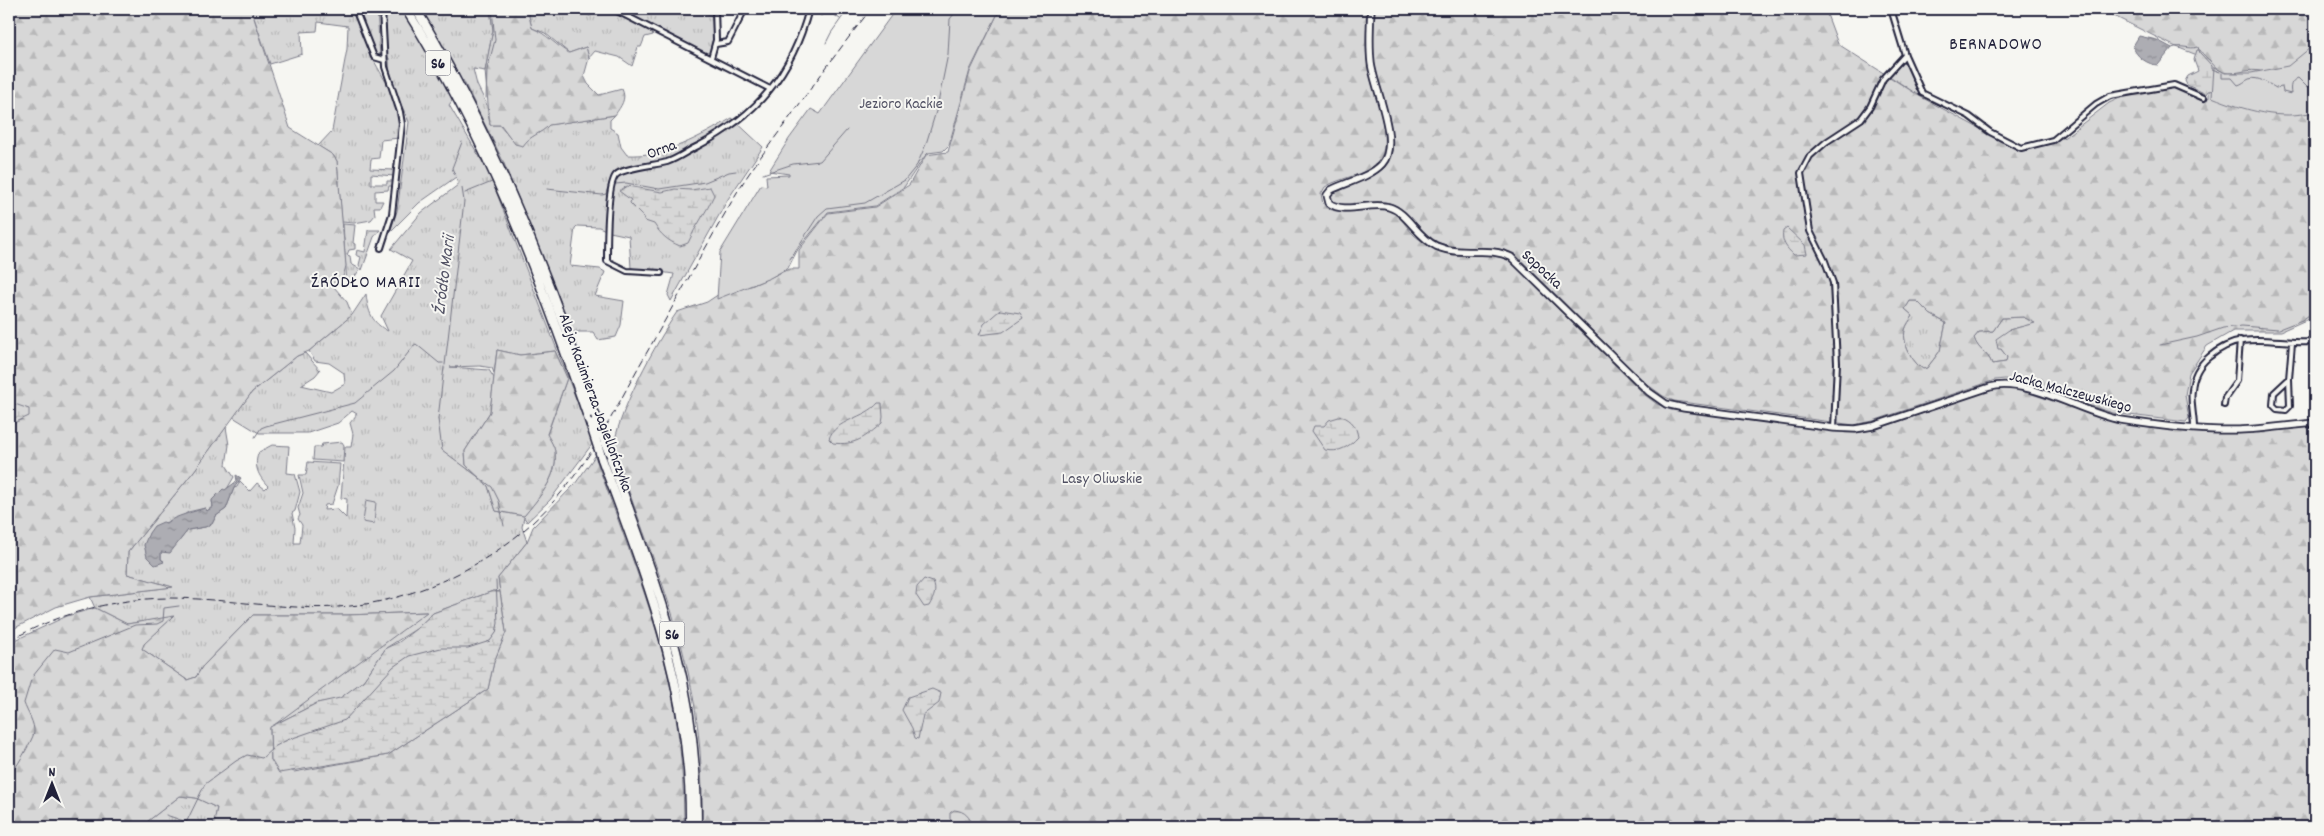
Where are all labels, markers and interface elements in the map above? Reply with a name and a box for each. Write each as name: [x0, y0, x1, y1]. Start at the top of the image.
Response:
district label: BERNADOWO: [1949, 33, 2043, 58]
road number: S6: [426, 50, 450, 76]
park label: Jezioro Kackie: [859, 93, 943, 116]
street label: Orna: [644, 134, 680, 166]
water label: Źródło Marii: [428, 231, 463, 317]
street label: Sopocka: [1515, 245, 1567, 295]
district label: ŹRÓDŁO MARII: [311, 271, 421, 296]
street label: Aleja Kazimierza Jagiellończyka: [552, 310, 638, 496]
street label: Jacka Malczewskiego: [2007, 365, 2134, 420]
park label: Lasy Oliwskie: [1062, 468, 1142, 491]
road number: S6: [660, 622, 684, 646]
north arrow: [28, 758, 78, 808]
text: N: [49, 763, 56, 783]

